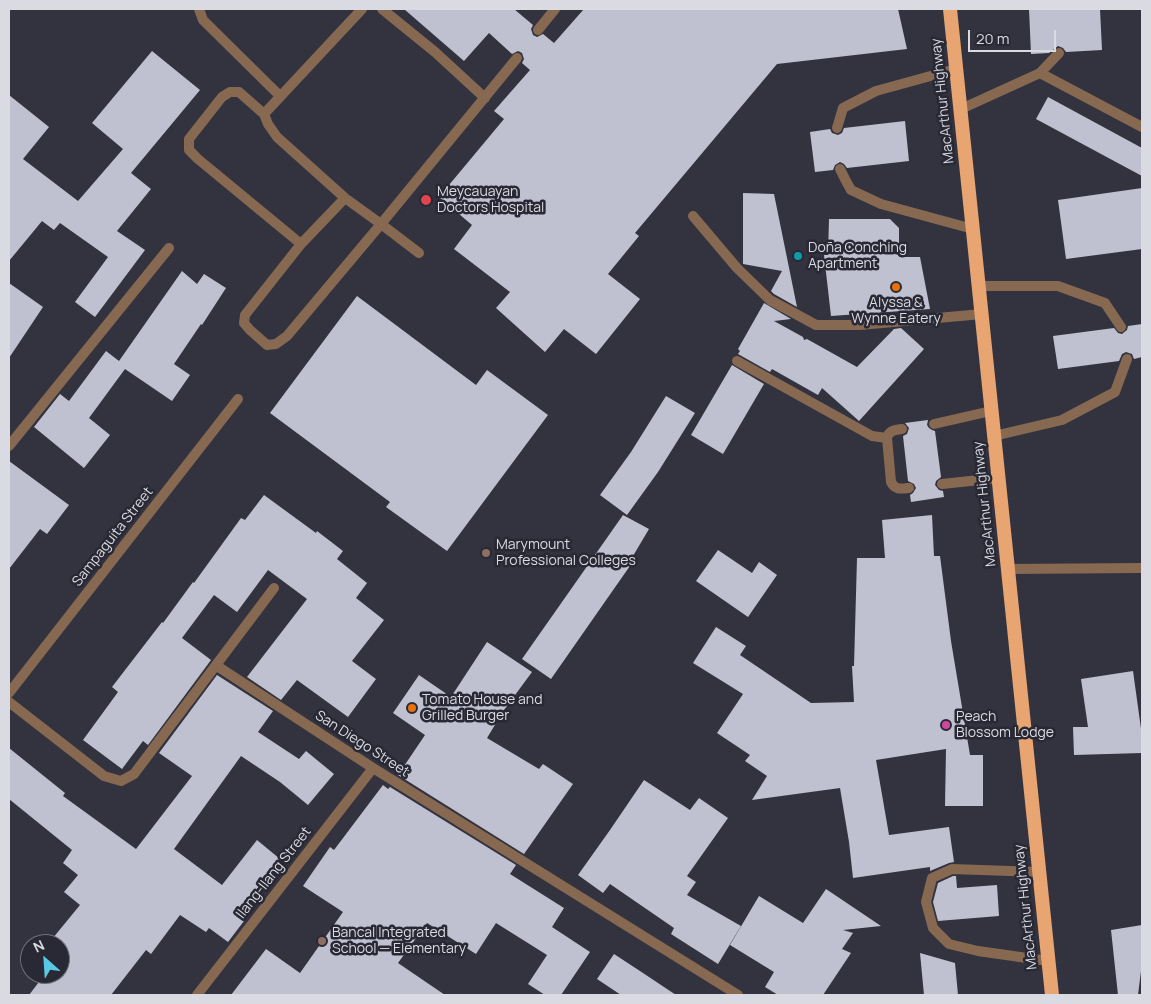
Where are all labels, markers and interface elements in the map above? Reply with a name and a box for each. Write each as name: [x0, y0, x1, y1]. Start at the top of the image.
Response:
scale bar: [971, 20, 1058, 52]
text: 20 m: [976, 28, 1009, 49]
street label: MacArthur Highway: [928, 38, 958, 164]
place label: Meycauayan Doctors Hospital: [437, 184, 544, 216]
marker: Meycauayan Doctors Hospital: [419, 193, 433, 207]
place label: Doña Conching Apartment: [808, 240, 907, 272]
marker: Doña Conching Apartment: [792, 250, 804, 262]
marker: Alyssa & Wynne Eatery: [890, 281, 902, 293]
place label: Alyssa & Wynne Eatery: [851, 295, 941, 328]
street label: MacArthur Highway: [970, 441, 1000, 567]
street label: Sampaguita Street: [69, 484, 157, 590]
place label: Marymount Professional Colleges: [496, 537, 636, 570]
marker: Marymount Professional Colleges: [480, 547, 492, 559]
place label: Tomato House and Grilled Burger: [422, 692, 542, 724]
marker: Tomato House and Grilled Burger: [406, 702, 418, 714]
street label: San Diego Street: [312, 707, 412, 781]
place label: Peach Blossom Lodge: [956, 709, 1054, 742]
marker: Peach Blossom Lodge: [940, 719, 952, 731]
street label: Ilang-Ilang Street: [233, 824, 315, 922]
street label: MacArthur Highway: [1011, 844, 1041, 970]
place label: Bancal Integrated School — Elementary: [332, 925, 466, 958]
north arrow: [20, 934, 70, 984]
text: N: [30, 935, 47, 957]
marker: Bancal Integrated School — Elementary: [316, 935, 328, 947]

